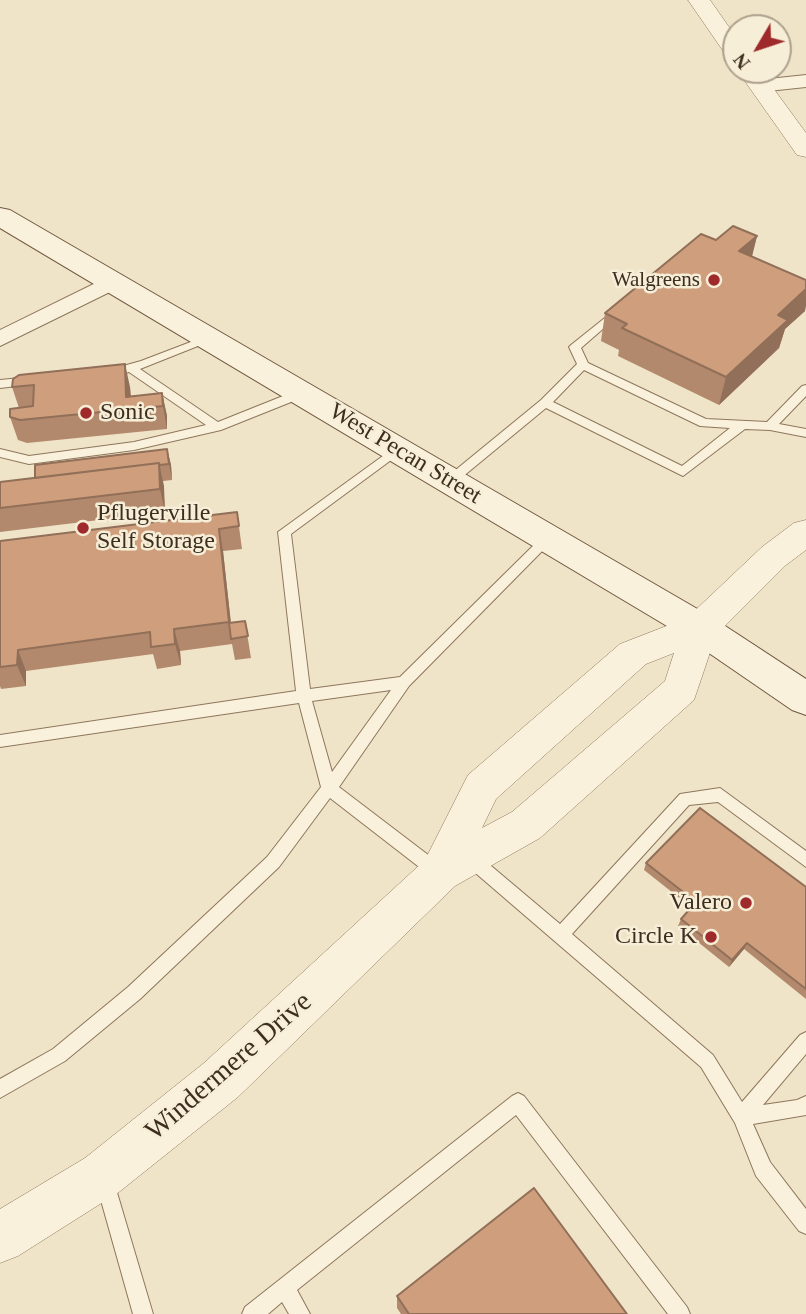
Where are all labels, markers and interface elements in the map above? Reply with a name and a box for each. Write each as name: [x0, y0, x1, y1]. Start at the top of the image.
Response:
north arrow: [722, 14, 792, 84]
text: N: [729, 49, 754, 73]
place label: Walgreens: [612, 267, 700, 293]
marker: Walgreens: [706, 272, 722, 288]
street label: West Pecan Street: [324, 397, 486, 511]
place label: Sonic: [100, 399, 155, 427]
marker: Sonic: [78, 405, 94, 421]
place label: Pflugerville Self Storage: [97, 500, 215, 556]
marker: Pflugerville Self Storage: [75, 520, 91, 536]
place label: Valero: [669, 889, 732, 917]
marker: Valero: [738, 895, 754, 911]
place label: Circle K: [615, 923, 697, 951]
marker: Circle K: [703, 929, 719, 945]
street label: Windermere Drive: [139, 986, 319, 1148]

